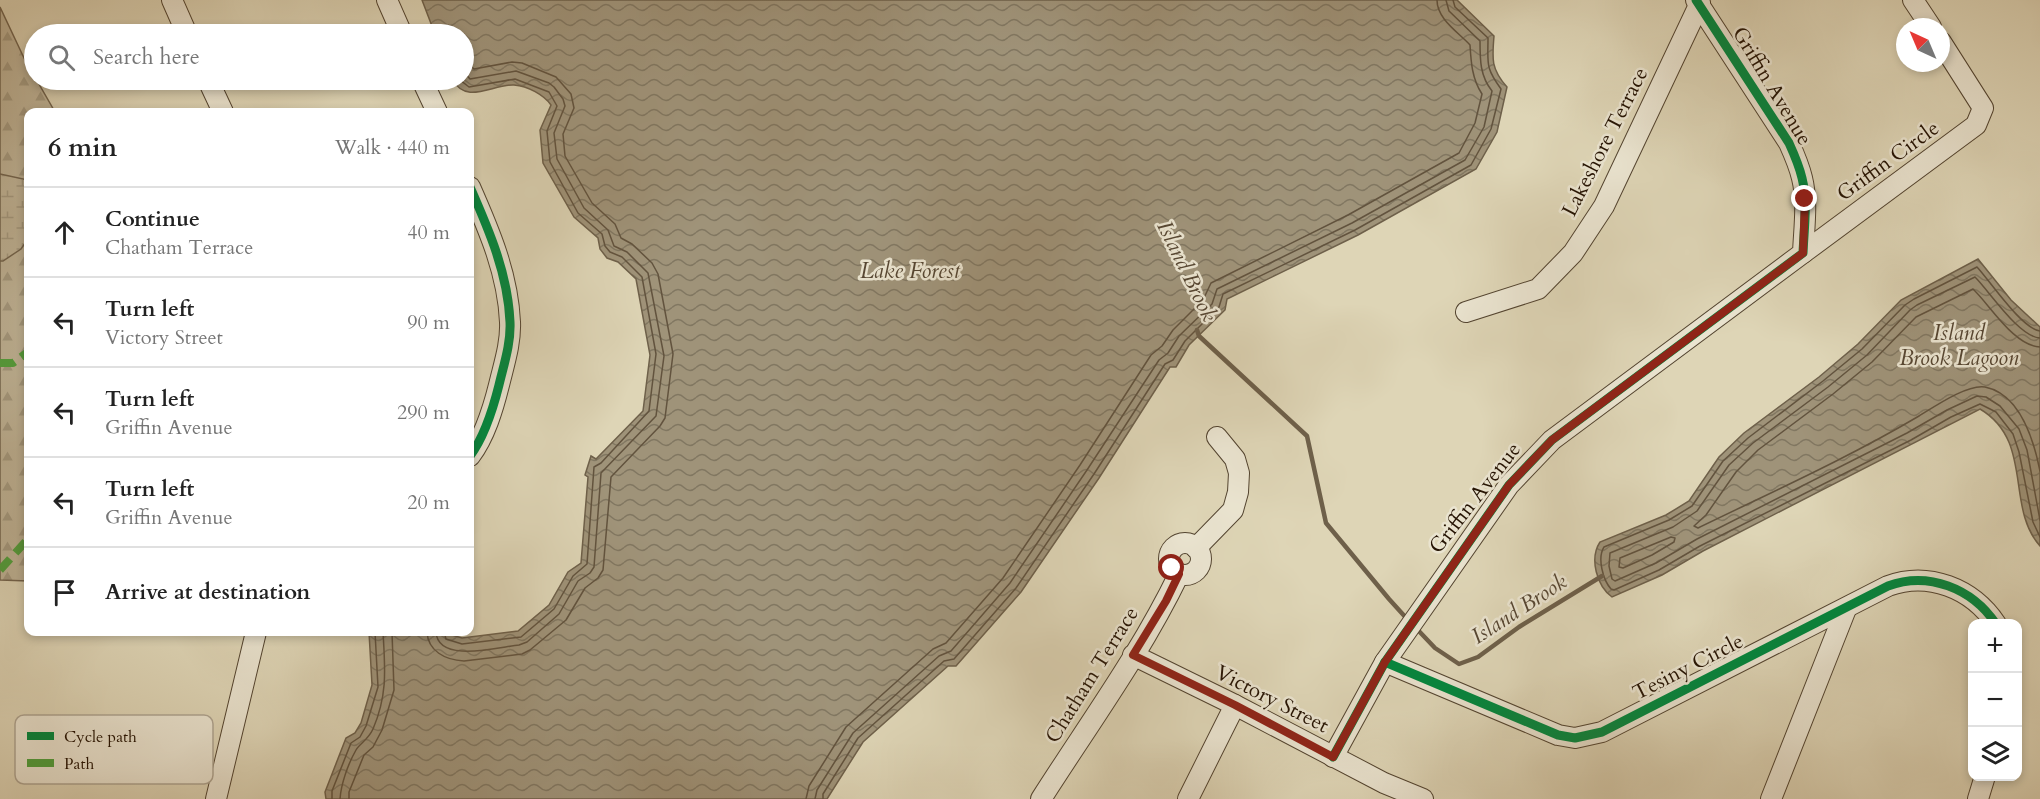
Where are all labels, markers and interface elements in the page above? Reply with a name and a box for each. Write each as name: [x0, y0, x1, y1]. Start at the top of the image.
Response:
north arrow: [1896, 18, 1950, 72]
street label: Griffin Avenue: [1725, 21, 1819, 151]
search box: [24, 24, 474, 90]
icon: search: [45, 41, 78, 74]
text: Search here: [93, 42, 200, 72]
street label: Lakeshore Terrace: [1555, 62, 1655, 222]
street label: Griffin Circle: [1831, 114, 1945, 208]
text: 6 min: [48, 130, 117, 165]
text: Walk · 440 m: [335, 134, 450, 161]
route end: [1791, 185, 1817, 211]
text: Continue: [105, 204, 200, 234]
water label: Island Brook: [1150, 215, 1224, 327]
icon: ahead: [48, 216, 81, 249]
text: 40 m: [407, 219, 450, 246]
text: Chatham Terrace: [105, 234, 253, 261]
water label: Lake Forest: [860, 256, 961, 286]
text: Turn left: [105, 294, 194, 324]
icon: left: [48, 306, 81, 339]
text: 90 m: [407, 309, 450, 336]
water label: Island Brook Lagoon: [1899, 318, 2019, 373]
text: Victory Street: [105, 324, 223, 351]
text: Turn left: [105, 384, 194, 414]
icon: left: [48, 396, 81, 429]
text: 290 m: [397, 399, 450, 426]
text: Griffin Avenue: [105, 414, 233, 441]
street label: Griffin Avenue: [1422, 436, 1528, 560]
text: Turn left: [105, 474, 194, 504]
icon: left: [48, 486, 81, 519]
text: 20 m: [407, 489, 450, 516]
text: Griffin Avenue: [105, 504, 233, 531]
route start: [1158, 554, 1184, 580]
water label: Island Brook: [1465, 567, 1573, 651]
icon: arrive: [48, 576, 81, 609]
text: Arrive at destination: [105, 577, 310, 607]
street label: Chatham Terrace: [1038, 601, 1146, 749]
map controls: [1968, 619, 2022, 781]
button: +: [1968, 619, 2022, 673]
street label: Tesiny Circle: [1628, 627, 1748, 707]
street label: Victory Street: [1210, 658, 1334, 740]
button: −: [1968, 673, 2022, 727]
legend: [15, 715, 213, 784]
text: Cycle path: [64, 726, 137, 748]
button: layers: [1968, 727, 2022, 781]
text: Path: [64, 753, 94, 775]

